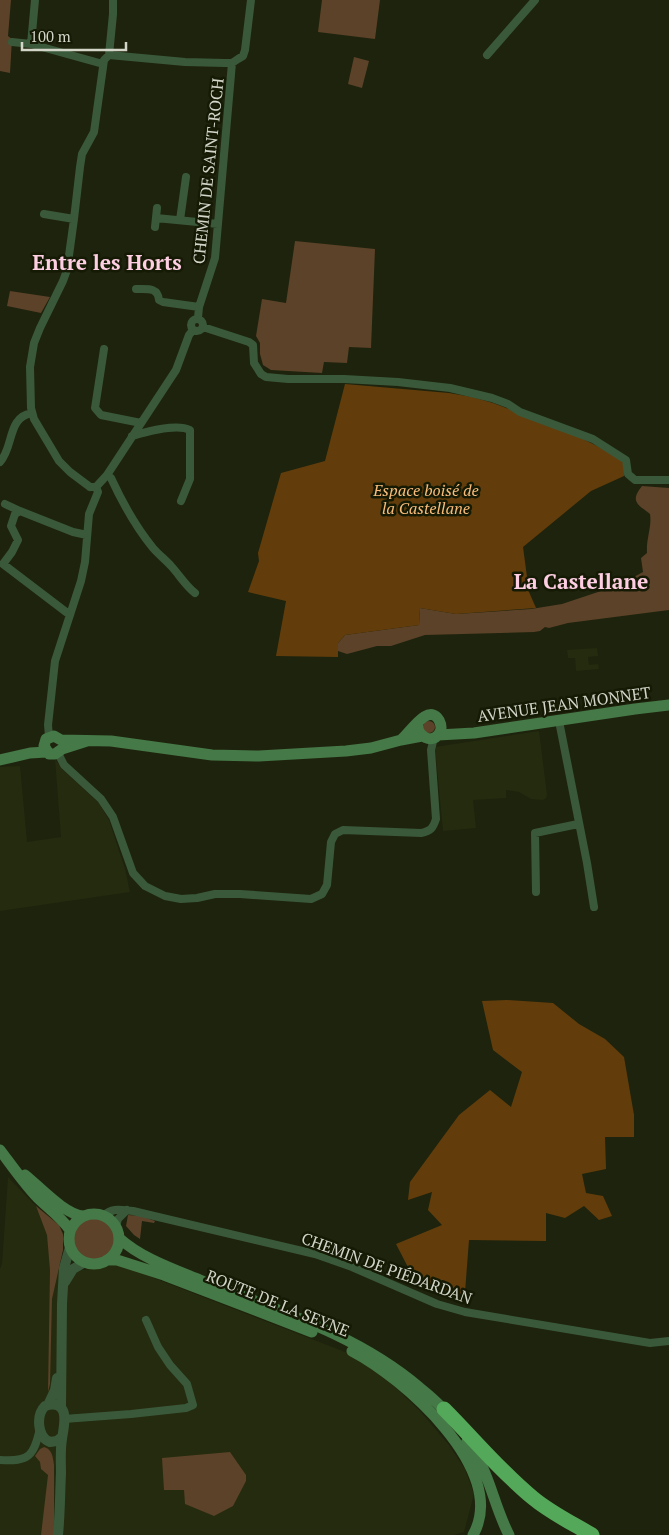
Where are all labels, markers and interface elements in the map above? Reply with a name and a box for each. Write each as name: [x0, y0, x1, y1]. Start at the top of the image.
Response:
scale bar: [22, 20, 126, 52]
text: 100 m: [30, 26, 71, 46]
street label: CHEMIN DE SAINT-ROCH: [187, 77, 229, 265]
district label: Entre les Horts: [32, 248, 182, 276]
park label: Espace boisé de la Castellane: [372, 479, 479, 519]
district label: La Castellane: [514, 567, 648, 595]
street label: AVENUE JEAN MONNET: [476, 681, 652, 727]
street label: CHEMIN DE PIÉDARDAN: [299, 1227, 476, 1309]
street label: ROUTE DE LA SEYNE: [203, 1264, 353, 1342]

